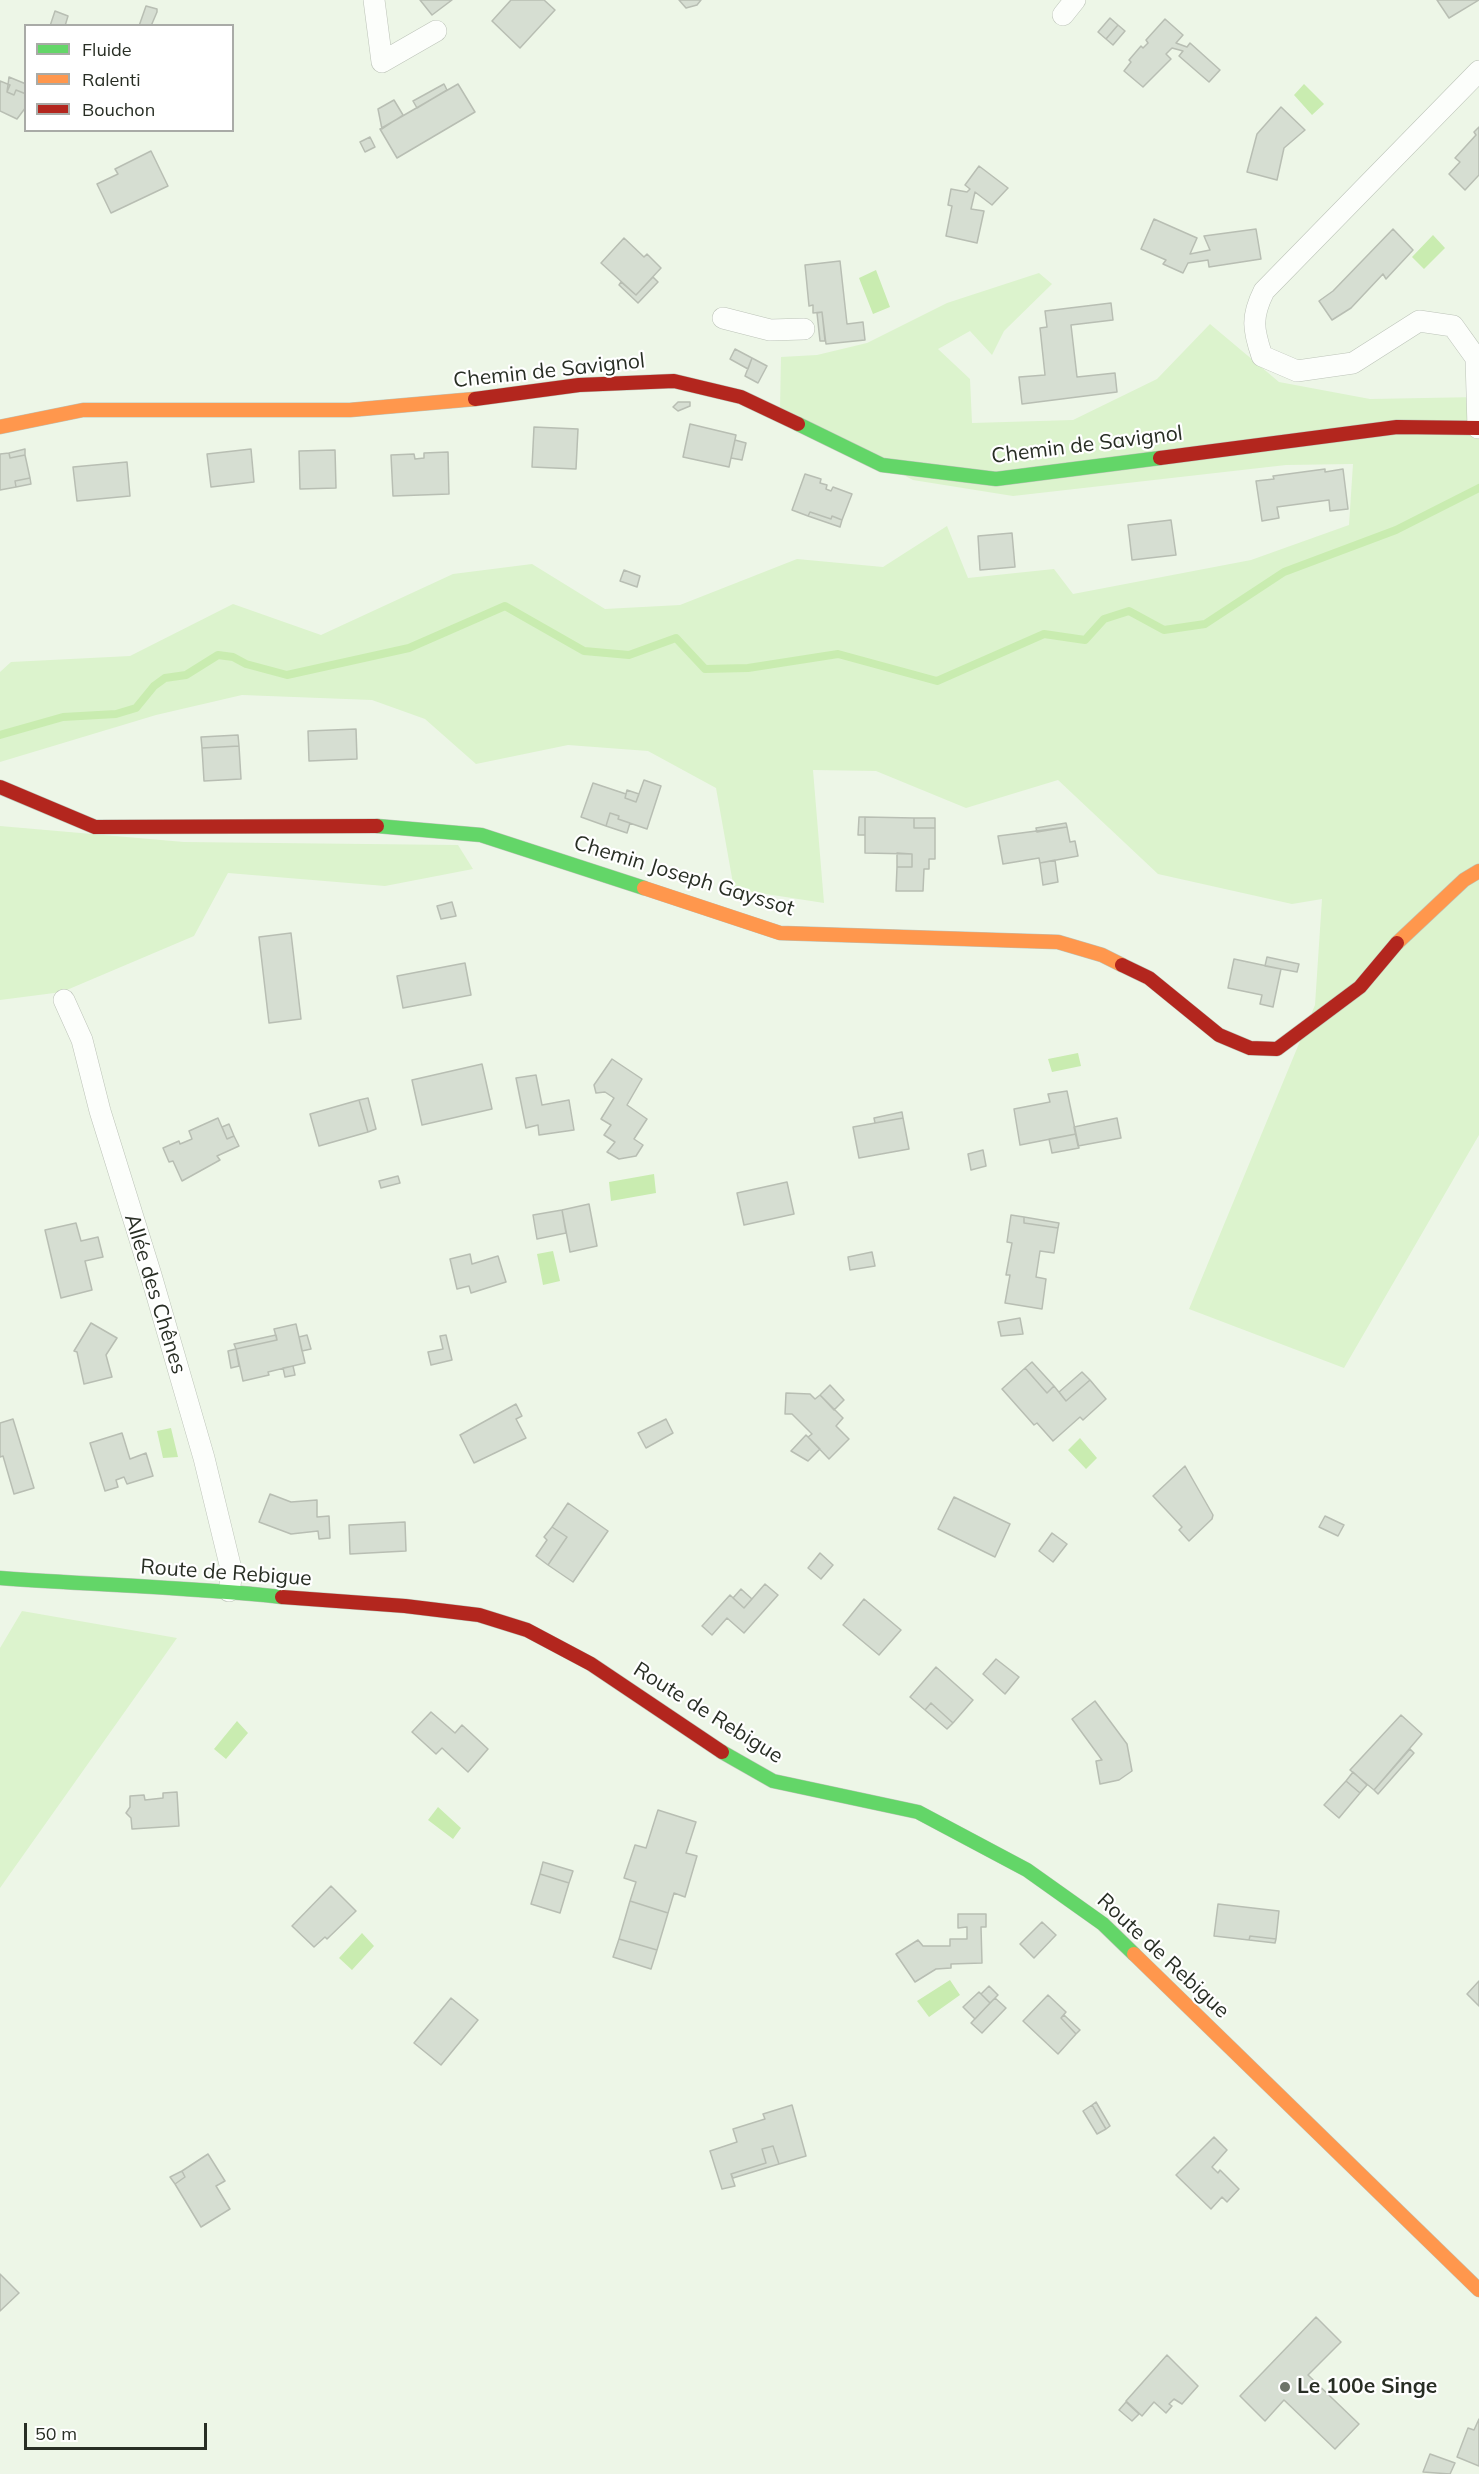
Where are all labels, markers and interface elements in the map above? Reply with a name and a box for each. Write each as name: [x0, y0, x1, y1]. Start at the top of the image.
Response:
legend: [24, 24, 234, 132]
text: Fluide: [82, 38, 132, 61]
text: Ralenti: [82, 68, 140, 91]
text: Bouchon: [82, 98, 155, 121]
street label: Chemin de Savignol: [452, 348, 646, 394]
street label: Chemin de Savignol: [990, 421, 1184, 469]
street label: Chemin Joseph Gayssot: [571, 830, 797, 922]
street label: Allée des Chênes: [119, 1211, 191, 1377]
street label: Route de Rebigue: [140, 1554, 312, 1592]
street label: Route de Rebigue: [629, 1657, 787, 1769]
street label: Route de Rebigue: [1092, 1888, 1234, 2024]
place label: Le 100e Singe: [1297, 2374, 1437, 2400]
marker: Le 100e Singe: [1278, 2380, 1292, 2394]
scale bar: [27, 2411, 210, 2449]
text: 50 m: [35, 2422, 77, 2445]

